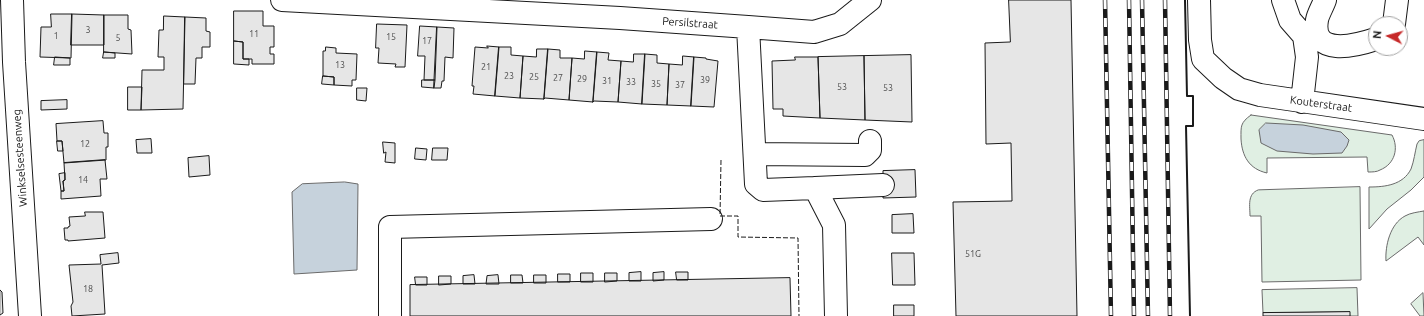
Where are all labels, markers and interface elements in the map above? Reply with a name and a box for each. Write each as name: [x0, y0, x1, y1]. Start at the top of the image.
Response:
street label: Persilstraat: [662, 14, 718, 32]
north arrow: [1368, 16, 1408, 56]
house number: 3: [85, 25, 91, 35]
house number: 11: [249, 29, 259, 39]
text: N: [1371, 30, 1383, 40]
house number: 1: [53, 31, 59, 41]
house number: 15: [386, 32, 396, 42]
house number: 5: [115, 33, 121, 43]
house number: 17: [422, 36, 432, 46]
house number: 13: [335, 60, 345, 70]
house number: 21: [481, 62, 491, 72]
house number: 23: [504, 71, 514, 81]
house number: 25: [529, 72, 539, 82]
house number: 27: [553, 73, 563, 83]
house number: 29: [577, 74, 587, 84]
house number: 39: [700, 75, 710, 85]
house number: 31: [602, 76, 612, 86]
house number: 33: [626, 77, 636, 87]
house number: 35: [651, 79, 661, 89]
house number: 37: [675, 80, 685, 90]
house number: 53: [837, 82, 847, 92]
house number: 53: [883, 83, 893, 93]
street label: Kouterstraat: [1289, 93, 1353, 115]
street label: Winkselsesteenweg: [10, 109, 30, 207]
house number: 12: [80, 139, 90, 149]
house number: 14: [78, 175, 88, 185]
house number: 51G: [965, 249, 981, 259]
house number: 18: [83, 284, 93, 294]

